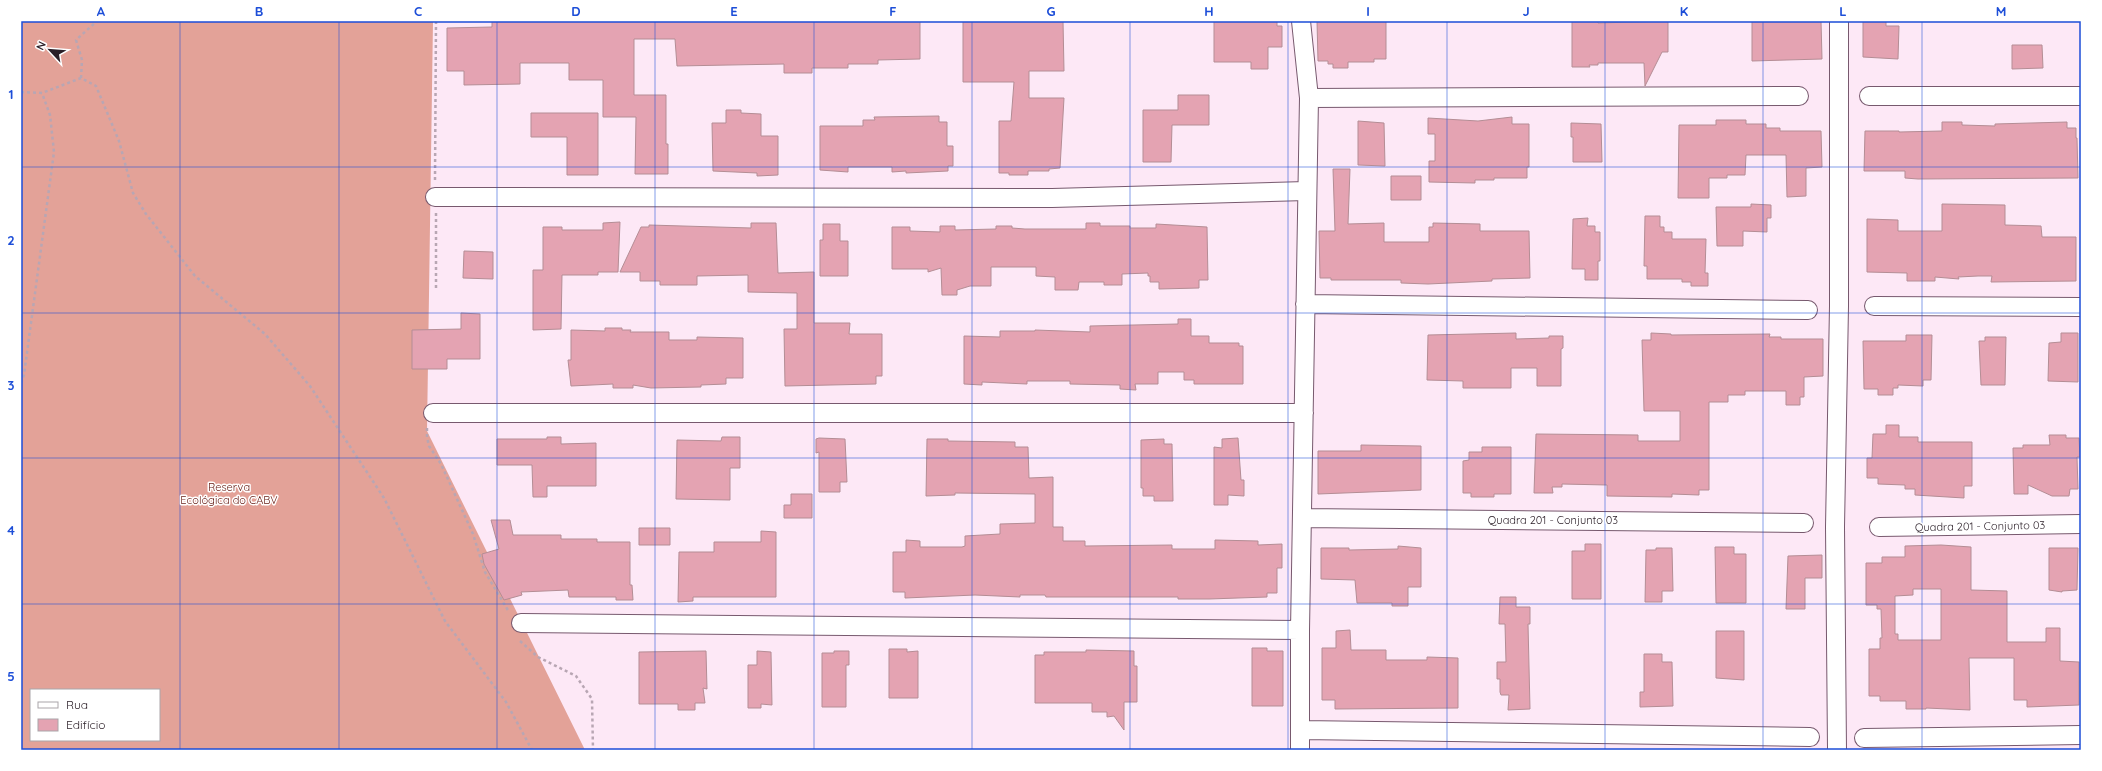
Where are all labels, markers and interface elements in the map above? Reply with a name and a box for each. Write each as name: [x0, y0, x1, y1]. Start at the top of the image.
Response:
text: A: [97, 3, 106, 19]
text: B: [255, 3, 263, 19]
text: C: [414, 3, 422, 19]
text: D: [571, 3, 581, 19]
text: E: [730, 3, 738, 19]
text: F: [889, 3, 897, 19]
text: G: [1046, 3, 1056, 19]
text: H: [1204, 3, 1214, 19]
text: I: [1366, 3, 1370, 19]
text: J: [1522, 3, 1530, 19]
text: K: [1680, 3, 1689, 19]
text: L: [1839, 3, 1847, 19]
text: M: [1996, 3, 2006, 19]
north arrow: [30, 30, 70, 70]
text: N: [33, 39, 49, 52]
text: 1: [8, 86, 14, 102]
text: 2: [7, 232, 15, 248]
text: 3: [8, 377, 15, 393]
park label: Reserva Ecológica do CABV: [180, 480, 278, 507]
street label: Quadra 201 - Conjunto 03: [1488, 513, 1618, 527]
street label: Quadra 201 - Conjunto 03: [1915, 518, 2045, 534]
text: 4: [7, 522, 15, 538]
text: 5: [7, 668, 15, 684]
legend: [30, 689, 160, 741]
text: Rua: [66, 697, 88, 712]
text: Edifício: [66, 717, 106, 732]

